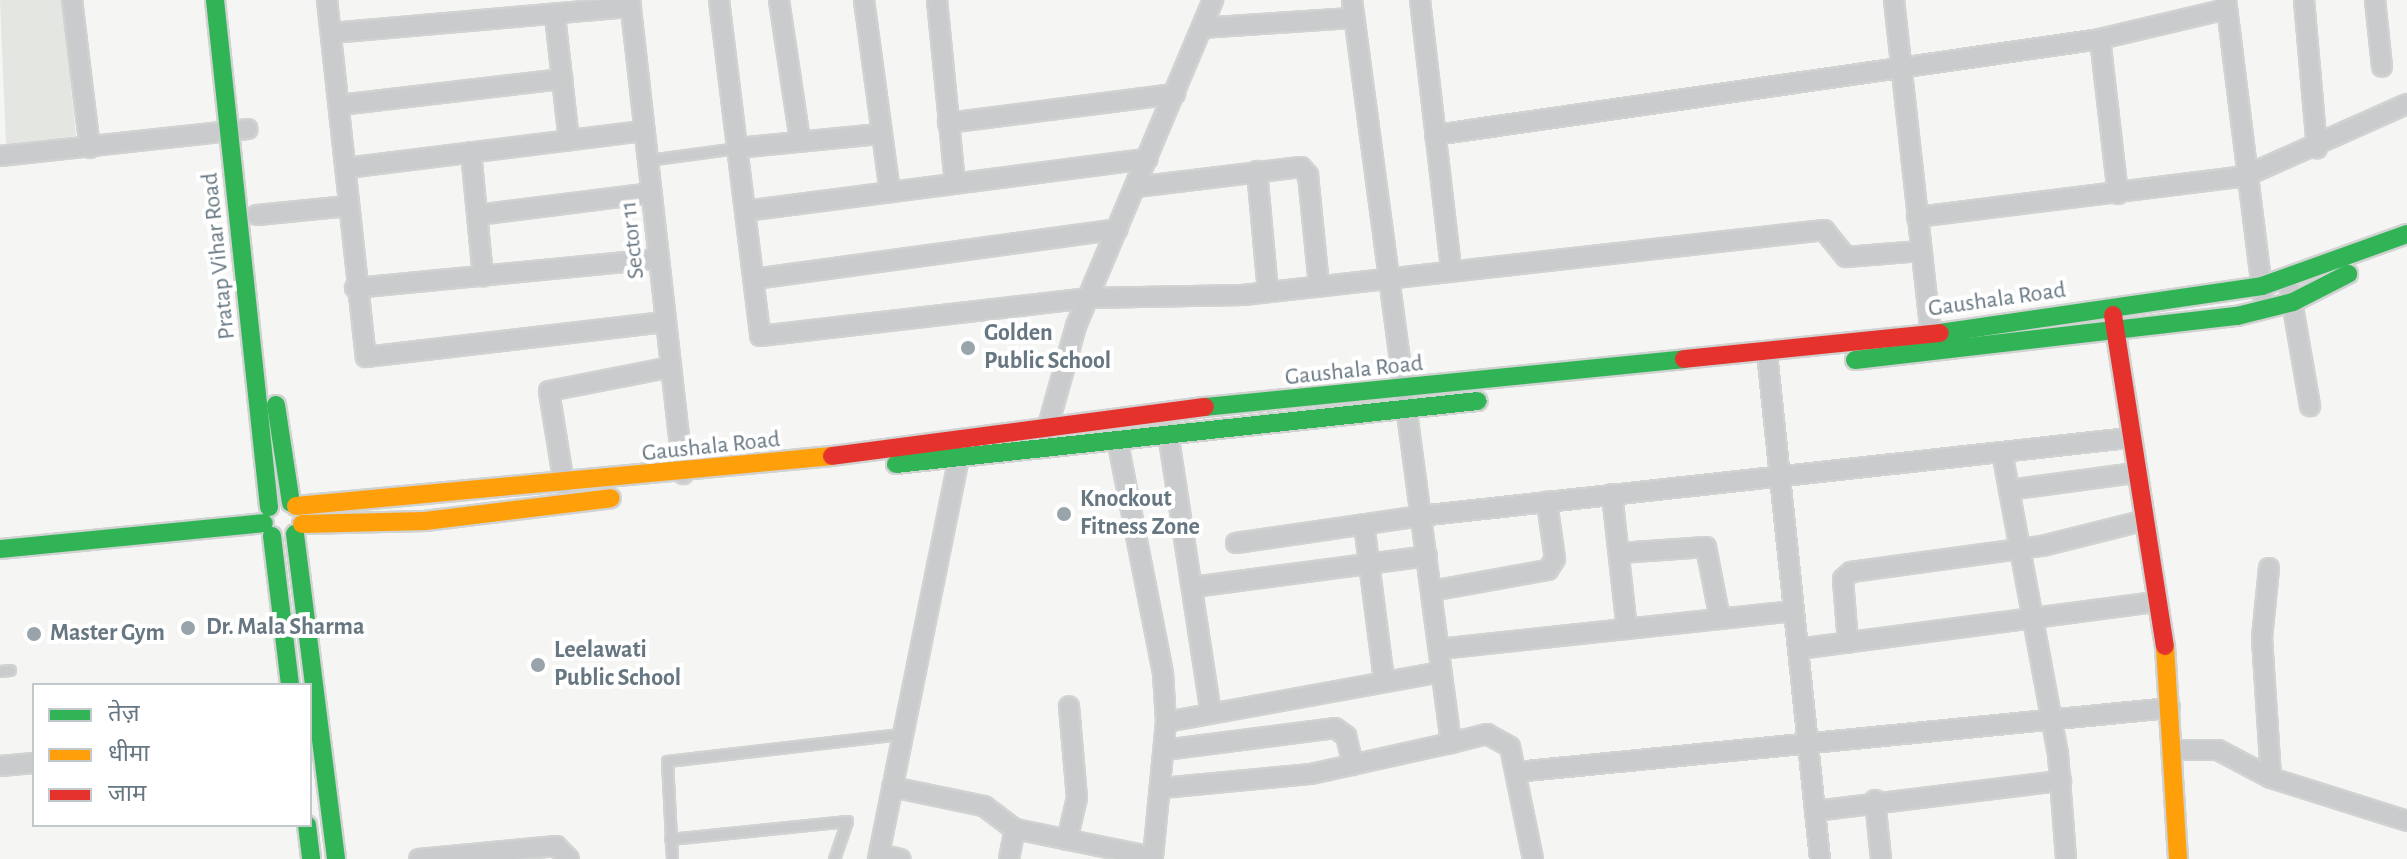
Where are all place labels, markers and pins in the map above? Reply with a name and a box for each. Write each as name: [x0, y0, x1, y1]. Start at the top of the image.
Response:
place label: Golden Public School: [984, 320, 1111, 376]
marker: Golden Public School: [959, 339, 977, 357]
place label: Knockout Fitness Zone: [1080, 486, 1200, 542]
marker: Knockout Fitness Zone: [1055, 505, 1073, 523]
place label: Dr. Mala Sharma: [206, 614, 365, 642]
marker: Dr. Mala Sharma: [177, 617, 199, 639]
place label: Master Gym: [50, 620, 165, 648]
marker: Master Gym: [25, 625, 43, 643]
place label: Leelawati Public School: [554, 637, 681, 693]
marker: Leelawati Public School: [529, 656, 547, 674]

